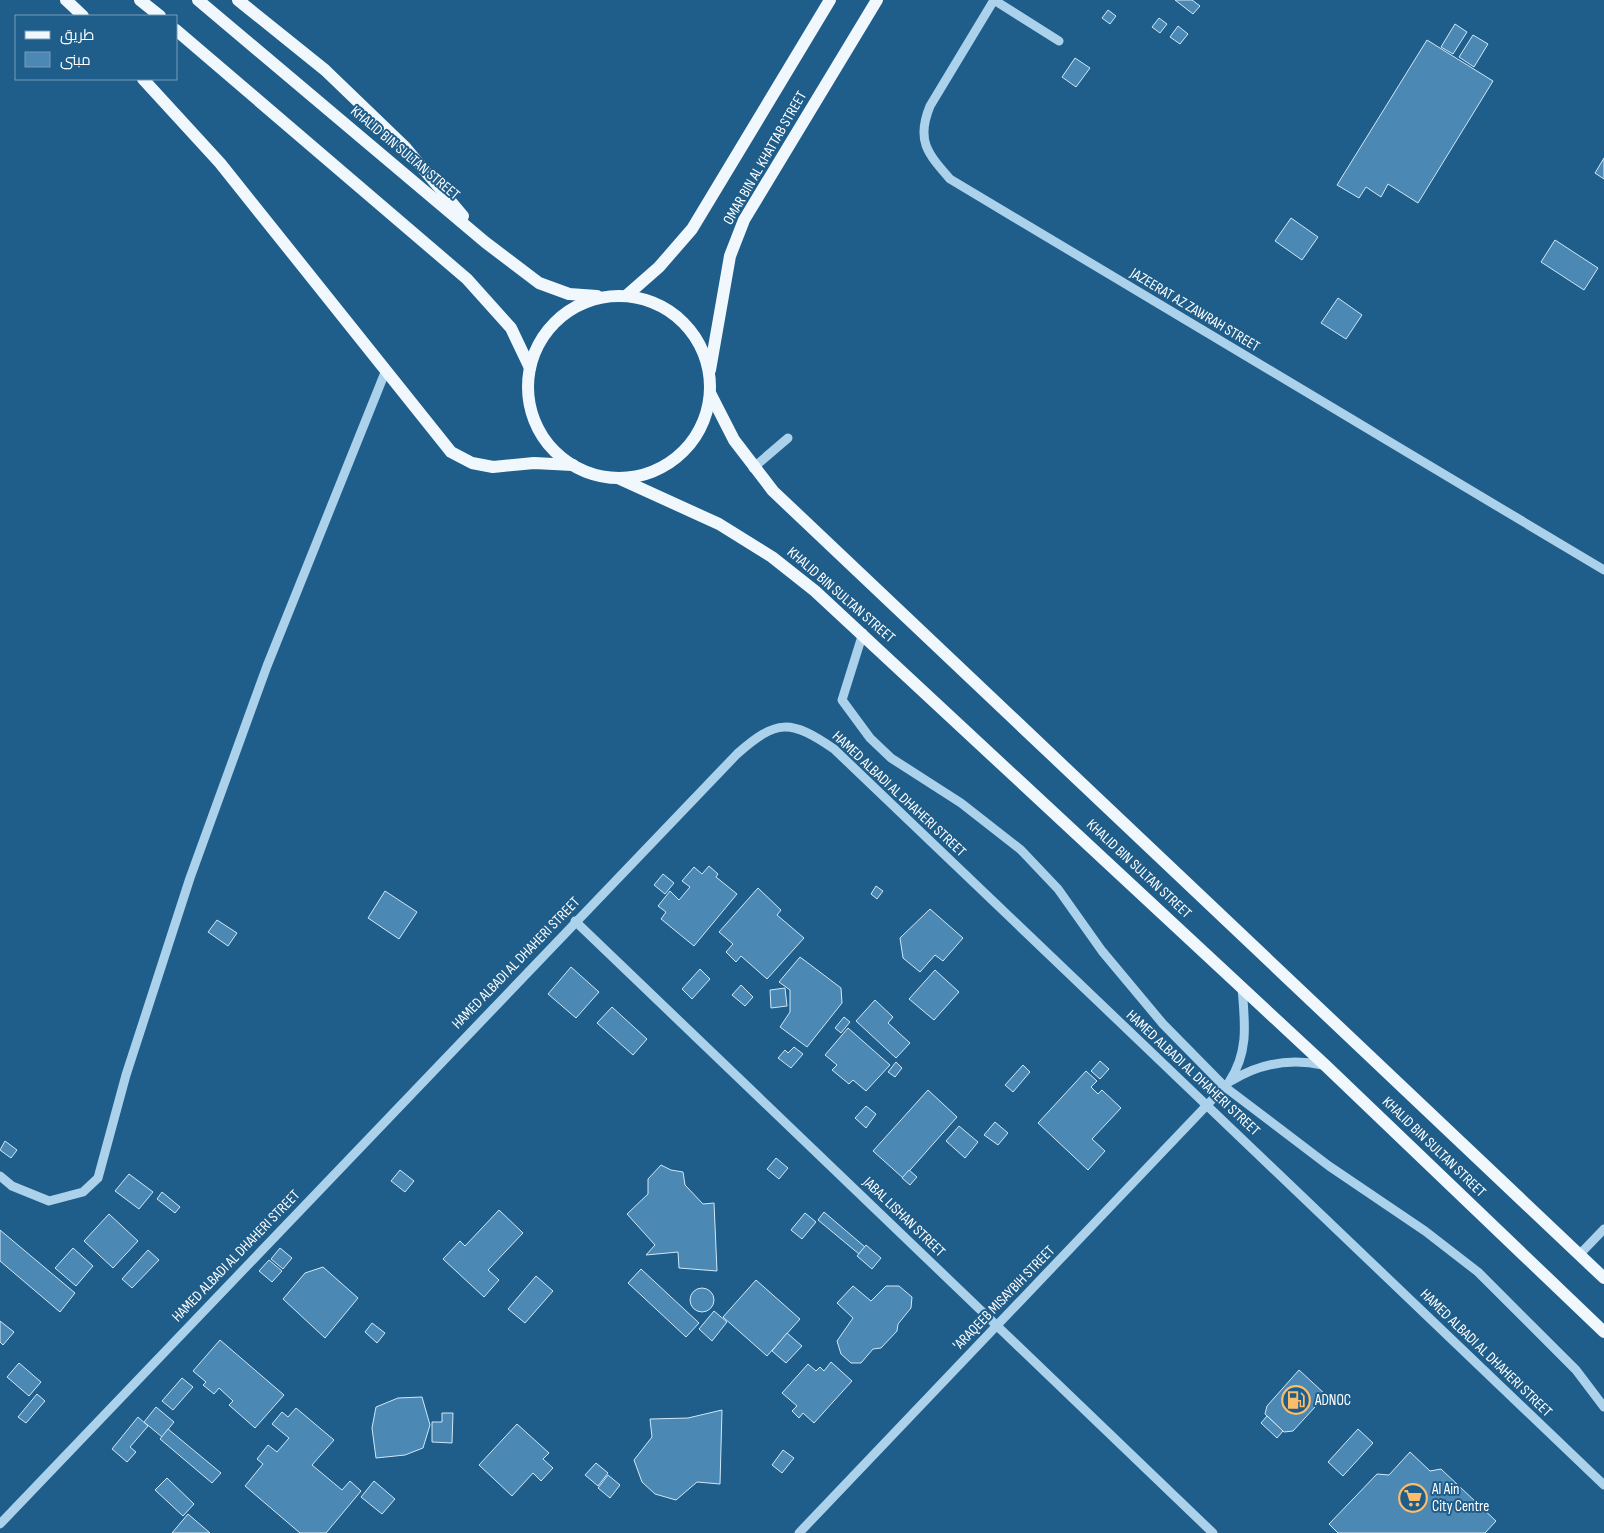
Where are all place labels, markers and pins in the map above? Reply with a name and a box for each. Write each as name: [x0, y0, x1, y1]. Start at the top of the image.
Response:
fuel station icon: ADNOC: [1281, 1385, 1311, 1415]
place label: ADNOC: [1314, 1391, 1351, 1410]
place label: Al Ain City Centre: [1431, 1480, 1489, 1516]
supermarket icon: Al Ain City Centre: [1398, 1483, 1428, 1513]

